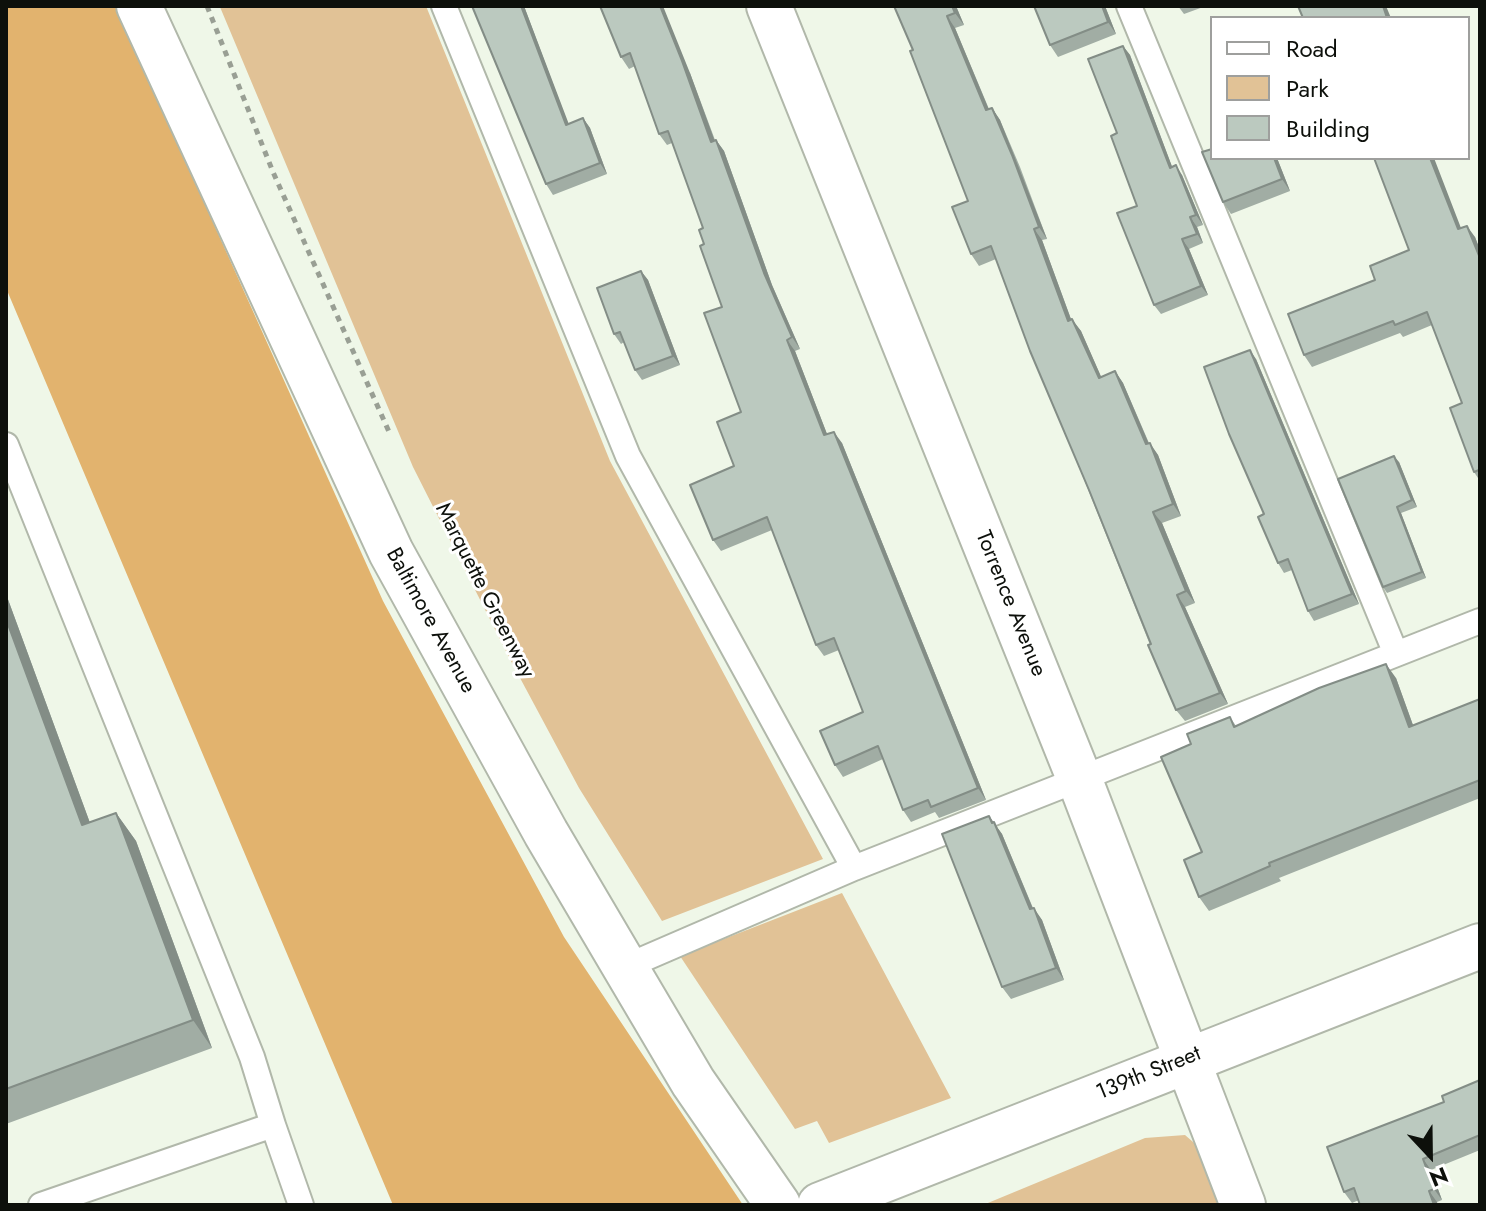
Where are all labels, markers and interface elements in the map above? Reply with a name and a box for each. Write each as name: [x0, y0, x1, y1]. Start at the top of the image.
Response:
legend: [1210, 16, 1470, 160]
text: Road: [1286, 31, 1338, 66]
text: Park: [1286, 71, 1329, 106]
text: Building: [1286, 111, 1370, 146]
street label: Marquette Greenway: [428, 499, 540, 683]
street label: Torrence Avenue: [969, 527, 1051, 681]
street label: Baltimore Avenue: [379, 544, 481, 698]
street label: 139th Street: [1093, 1041, 1205, 1107]
north arrow: [1390, 1115, 1470, 1195]
text: N: [1425, 1159, 1453, 1195]

